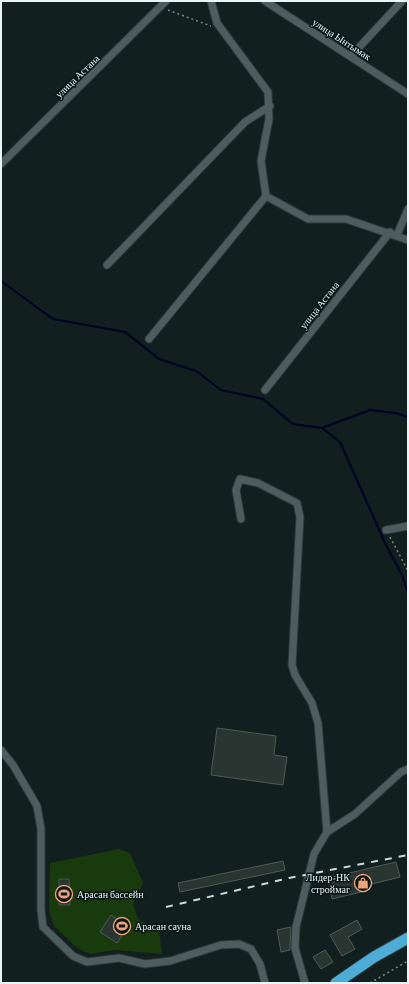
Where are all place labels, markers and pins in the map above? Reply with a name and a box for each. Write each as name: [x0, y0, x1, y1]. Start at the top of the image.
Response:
place label: Лидер-НК строймаг: [306, 872, 350, 895]
shop icon: Лидер-НК строймаг: [353, 873, 373, 893]
sports icon: Арасан бассейн: [54, 884, 74, 904]
place label: Арасан бассейн: [77, 889, 144, 900]
sports icon: Арасан сауна: [112, 916, 132, 936]
place label: Арасан сауна: [135, 921, 192, 932]

